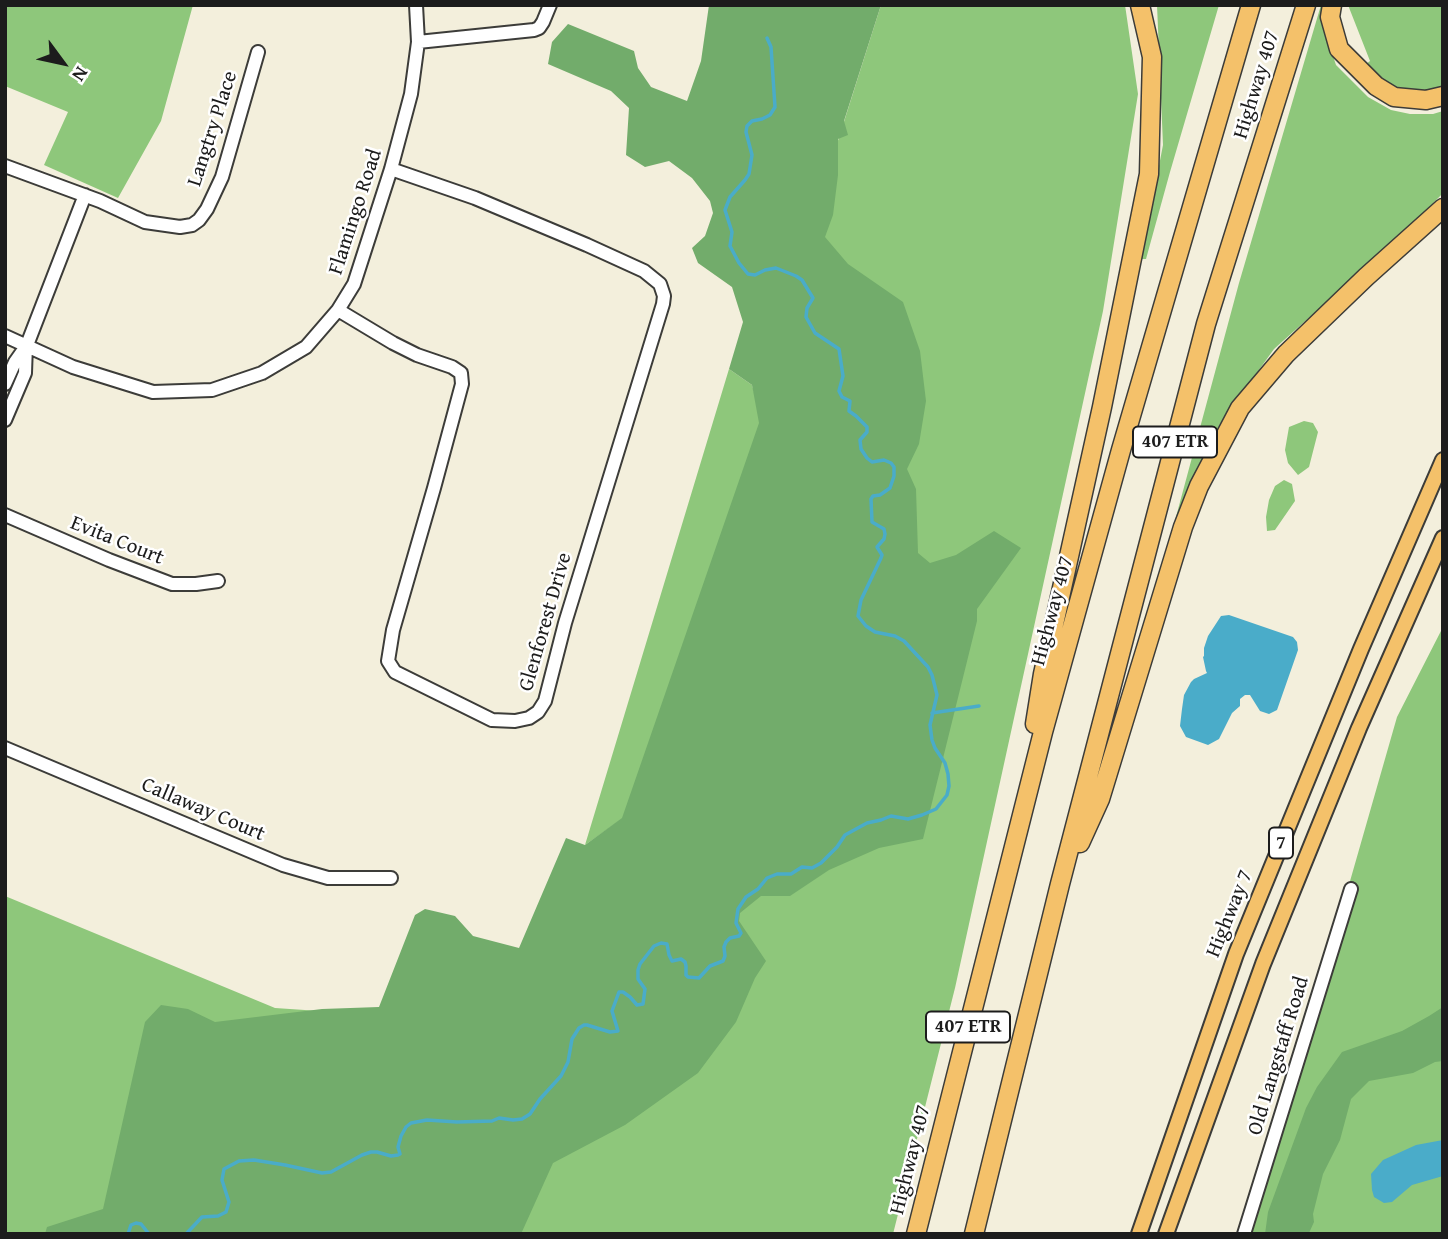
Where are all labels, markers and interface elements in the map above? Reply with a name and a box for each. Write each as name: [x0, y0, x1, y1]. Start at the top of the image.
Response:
north arrow: [28, 28, 98, 98]
street label: Highway 407: [1229, 28, 1285, 142]
text: N: [65, 61, 96, 87]
street label: Langtry Place: [183, 68, 243, 190]
street label: Flamingo Road: [324, 146, 388, 278]
road number: 407 ETR: [1133, 426, 1217, 458]
street label: Evita Court: [67, 511, 167, 571]
street label: Glenforest Drive: [514, 550, 578, 694]
street label: Highway 407: [1026, 554, 1080, 668]
street label: Callaway Court: [137, 773, 269, 847]
road number: 7: [1269, 828, 1293, 858]
street label: Highway 7: [1201, 867, 1259, 961]
street label: Old Langstaff Road: [1243, 974, 1315, 1138]
road number: 407 ETR: [926, 1012, 1010, 1042]
street label: Highway 407: [885, 1103, 937, 1217]

